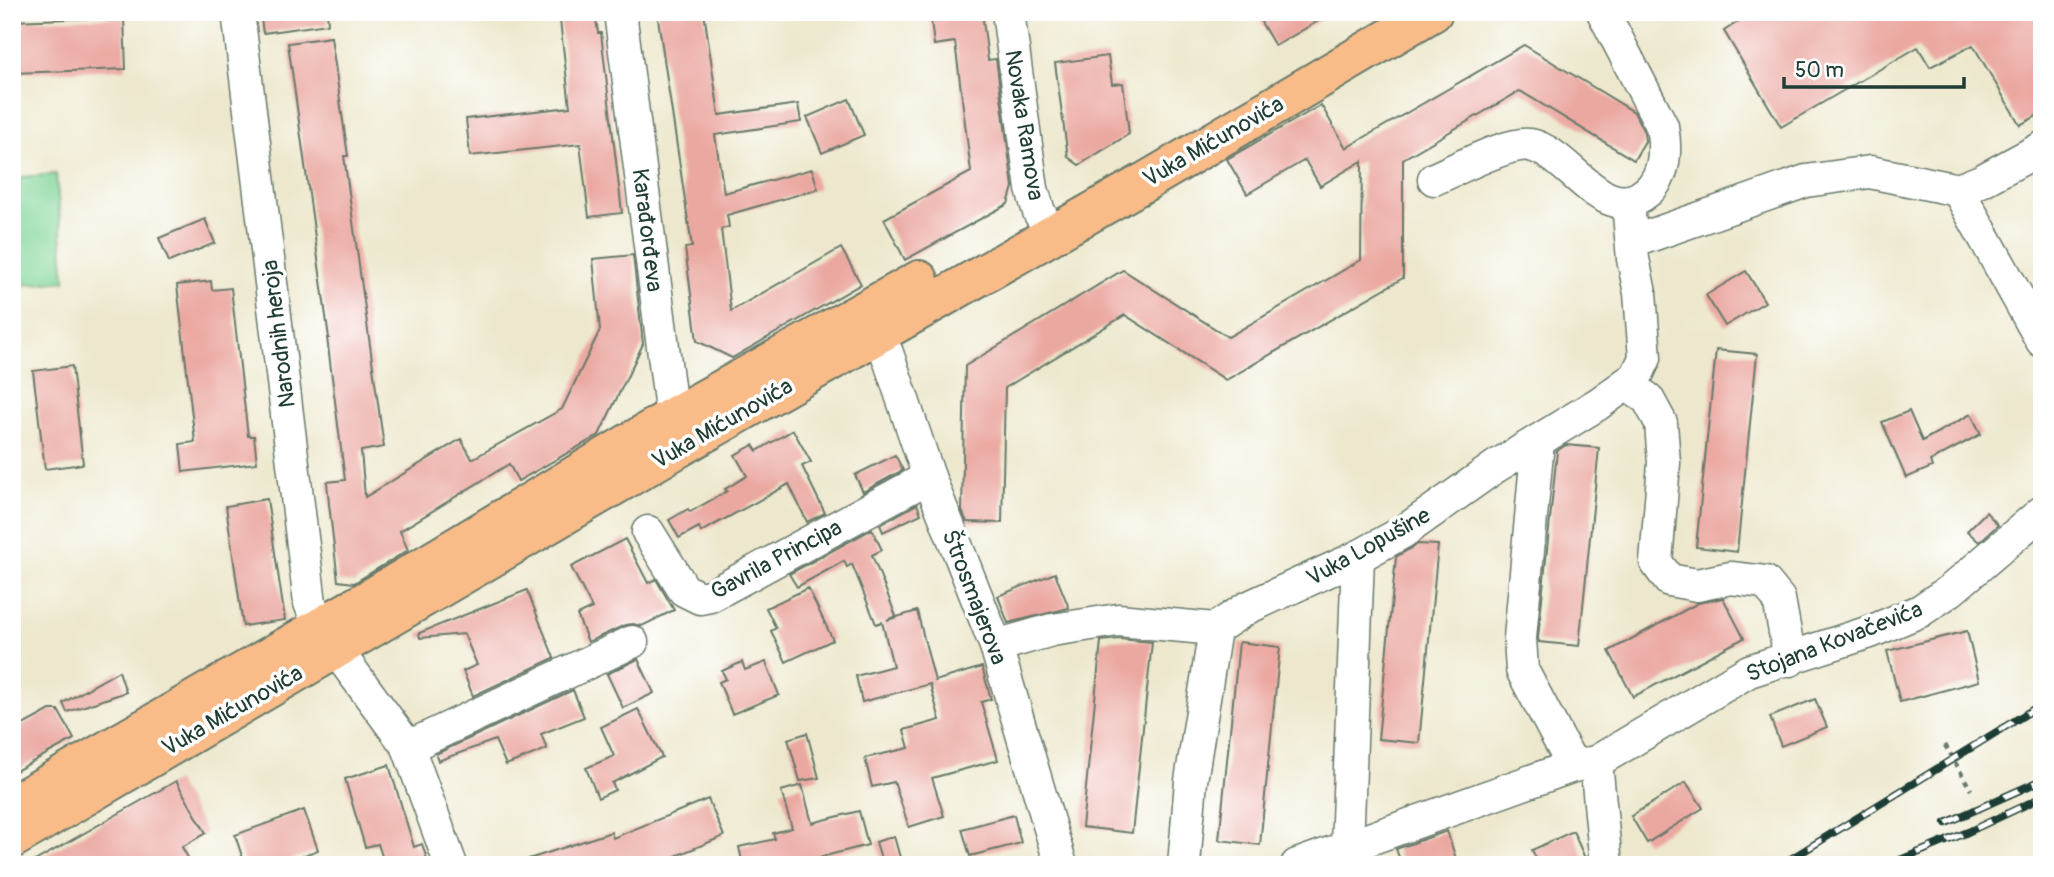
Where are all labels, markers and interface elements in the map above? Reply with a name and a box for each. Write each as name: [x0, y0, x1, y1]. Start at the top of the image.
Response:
scale bar: [1784, 46, 1965, 90]
street label: Novaka Ramova: [998, 48, 1051, 202]
text: 50 m: [1795, 57, 1844, 84]
street label: Vuka Mićunovića: [1138, 89, 1289, 193]
street label: Karađorđeva: [626, 167, 669, 293]
street label: Narodnih heroja: [255, 258, 302, 410]
street label: Vuka Mićunovića: [647, 371, 798, 475]
street label: Vuka Lopušine: [1301, 500, 1436, 592]
street label: Gavrila Principa: [706, 513, 847, 606]
street label: Štrosmajerova: [936, 525, 1014, 669]
street label: Stojana Kovačevića: [1742, 594, 1926, 688]
street label: Vuka Mićunovića: [157, 658, 308, 762]

